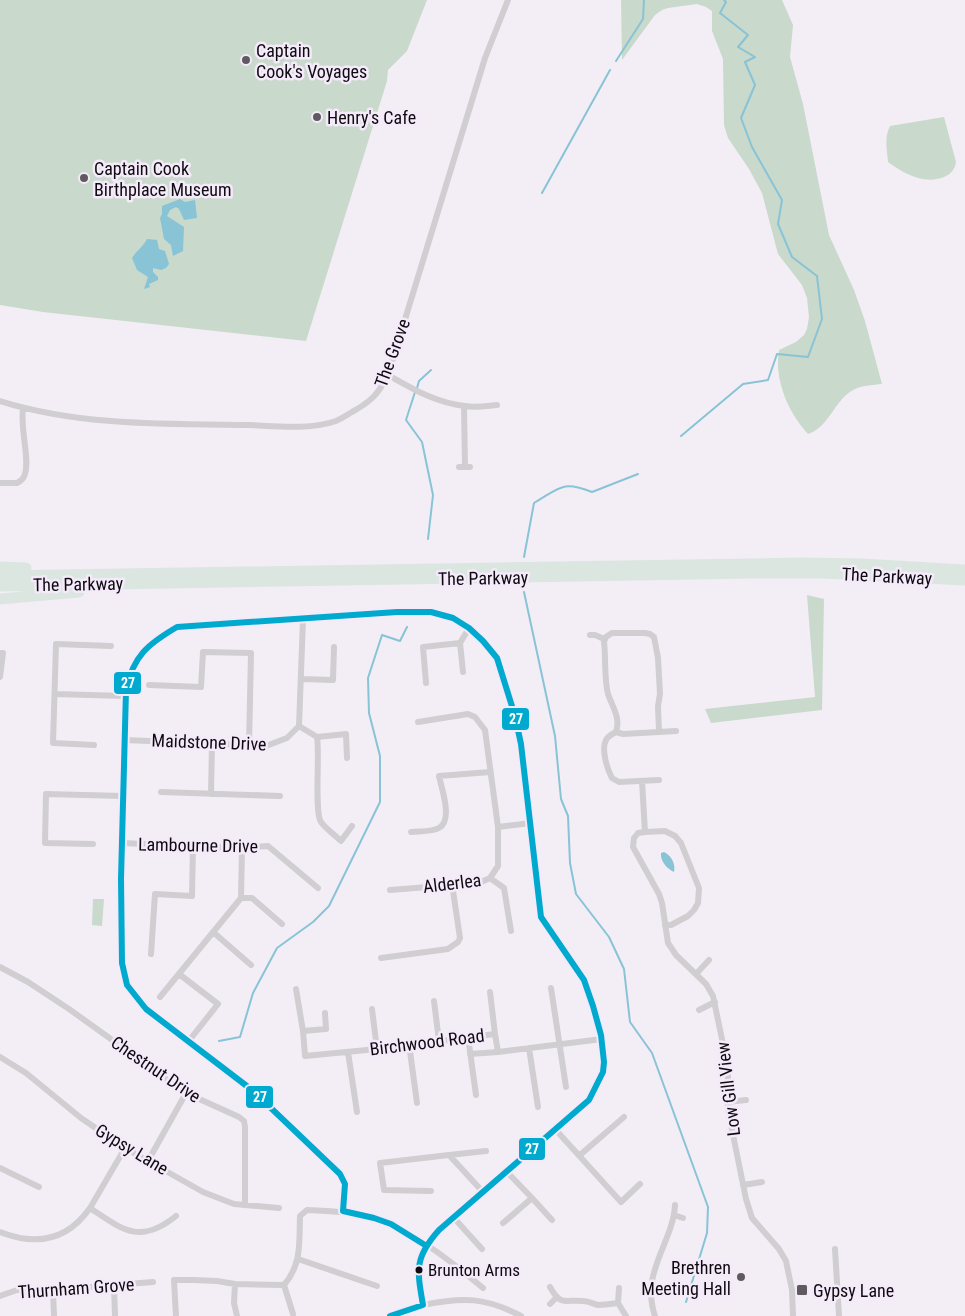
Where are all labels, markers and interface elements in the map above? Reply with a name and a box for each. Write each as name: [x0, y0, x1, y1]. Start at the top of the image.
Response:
place label: Captain Cook's Voyages: [256, 40, 367, 82]
marker: Captain Cook's Voyages: [240, 54, 252, 66]
place label: Henry's Cafe: [327, 107, 416, 128]
marker: Henry's Cafe: [311, 111, 323, 123]
place label: Captain Cook Birthplace Museum: [94, 158, 232, 200]
marker: Captain Cook Birthplace Museum: [78, 172, 90, 184]
street label: The Grove: [370, 316, 414, 390]
street label: The Parkway: [841, 563, 933, 589]
street label: The Parkway: [438, 567, 529, 589]
street label: The Parkway: [33, 573, 124, 595]
line badge: 27: [113, 671, 142, 695]
text: 27: [121, 675, 135, 691]
line badge: 27: [501, 707, 530, 731]
text: 27: [509, 711, 523, 727]
street label: Maidstone Drive: [151, 730, 267, 754]
street label: Lambourne Drive: [138, 833, 258, 857]
street label: Alderlea: [422, 869, 482, 897]
street label: Birchwood Road: [369, 1025, 485, 1059]
street label: Chestnut Drive: [107, 1031, 205, 1107]
street label: Low Gill View: [712, 1040, 744, 1137]
line badge: 27: [245, 1085, 274, 1109]
text: 27: [253, 1089, 267, 1105]
street label: Gypsy Lane: [92, 1119, 172, 1179]
line badge: 27: [518, 1137, 546, 1161]
text: 27: [525, 1141, 539, 1157]
place label: Brethren Meeting Hall: [641, 1257, 731, 1299]
place label: Brunton Arms: [428, 1260, 520, 1280]
marker: Brunton Arms: [414, 1265, 424, 1275]
marker: Brethren Meeting Hall: [735, 1271, 747, 1283]
street label: Thurnham Grove: [17, 1273, 135, 1303]
place label: Gypsy Lane: [813, 1280, 894, 1301]
marker: Gypsy Lane: [795, 1283, 809, 1297]

